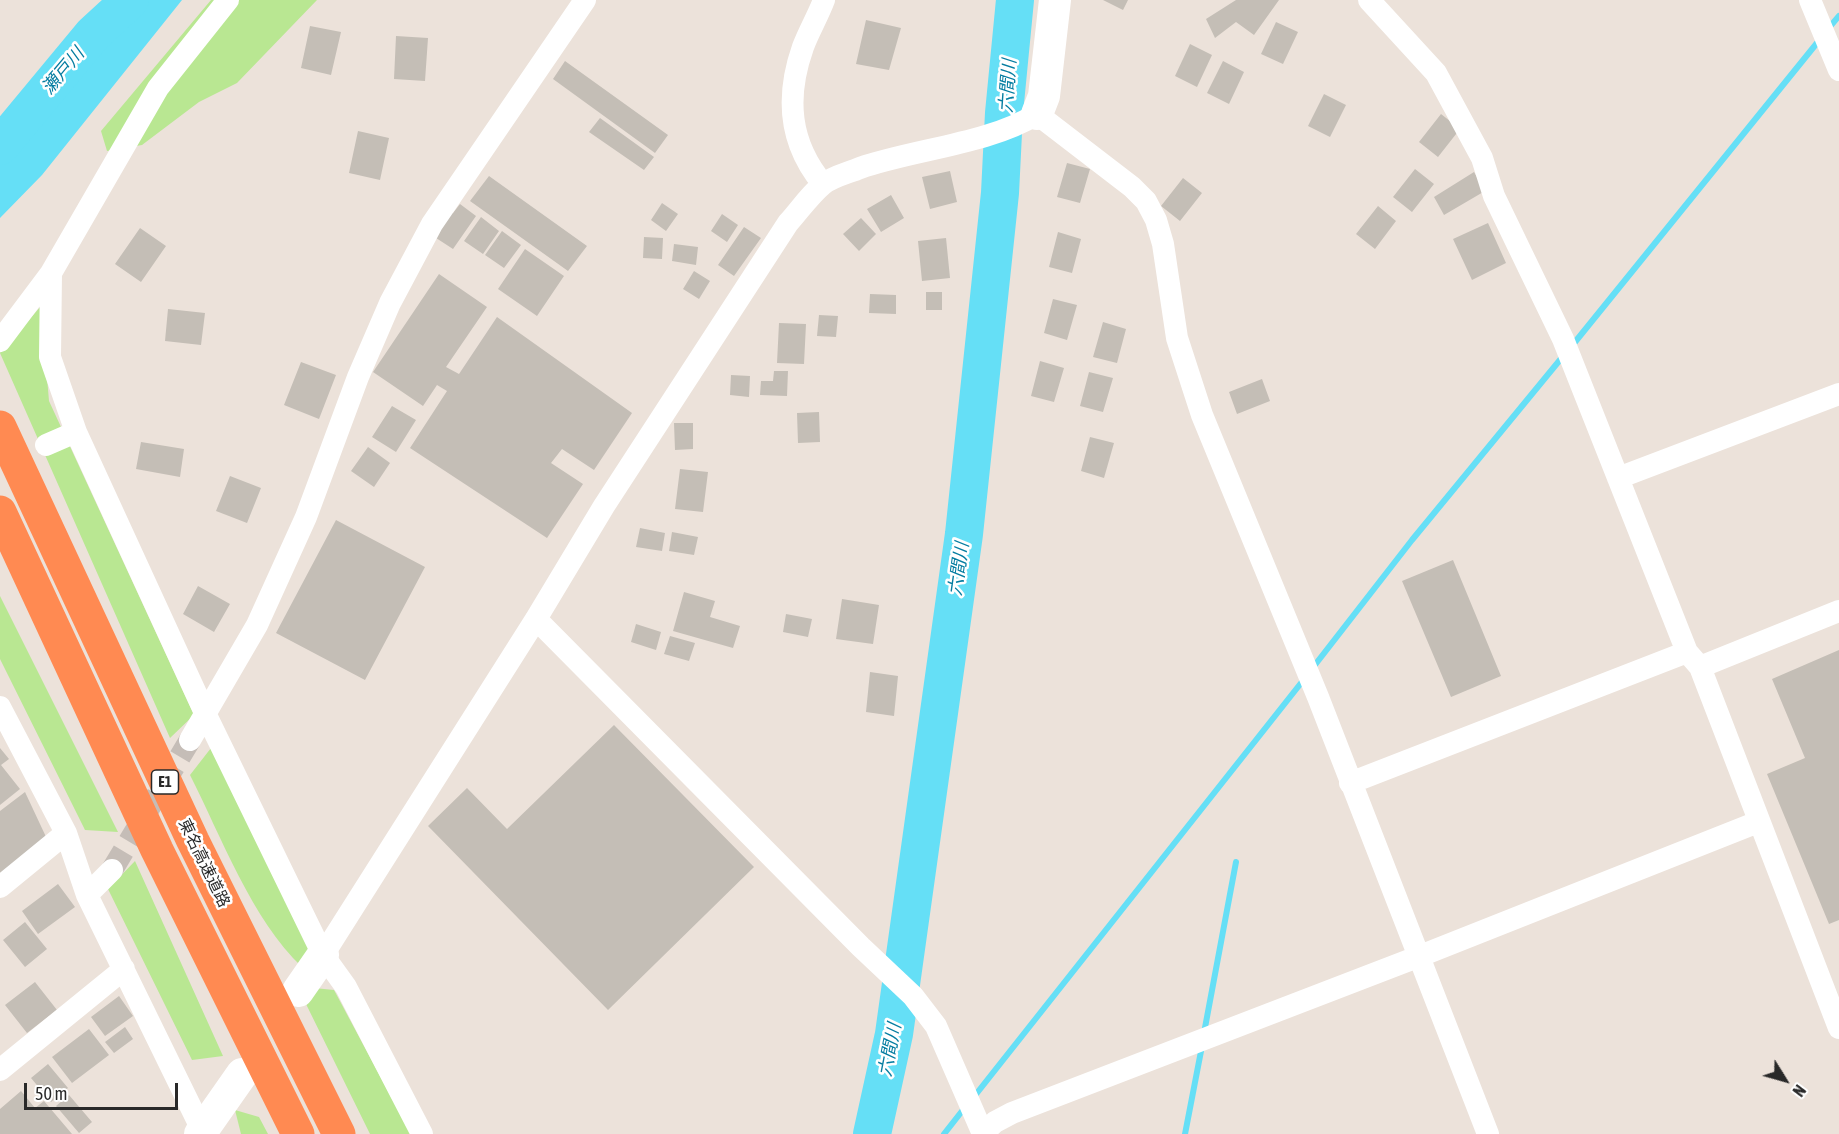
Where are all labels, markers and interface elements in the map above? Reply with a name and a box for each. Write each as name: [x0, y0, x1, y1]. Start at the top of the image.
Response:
water label: 瀬戸川: [37, 43, 89, 99]
water label: 六間川: [995, 58, 1021, 114]
water label: 六間川: [945, 541, 973, 597]
road number: E1: [152, 770, 178, 794]
street label: 東名高速道路: [174, 816, 234, 910]
water label: 六間川: [874, 1021, 906, 1079]
north arrow: [1755, 1050, 1815, 1110]
scale bar: [27, 1071, 182, 1109]
text: N: [1789, 1082, 1809, 1100]
text: 50 m: [35, 1083, 67, 1104]

